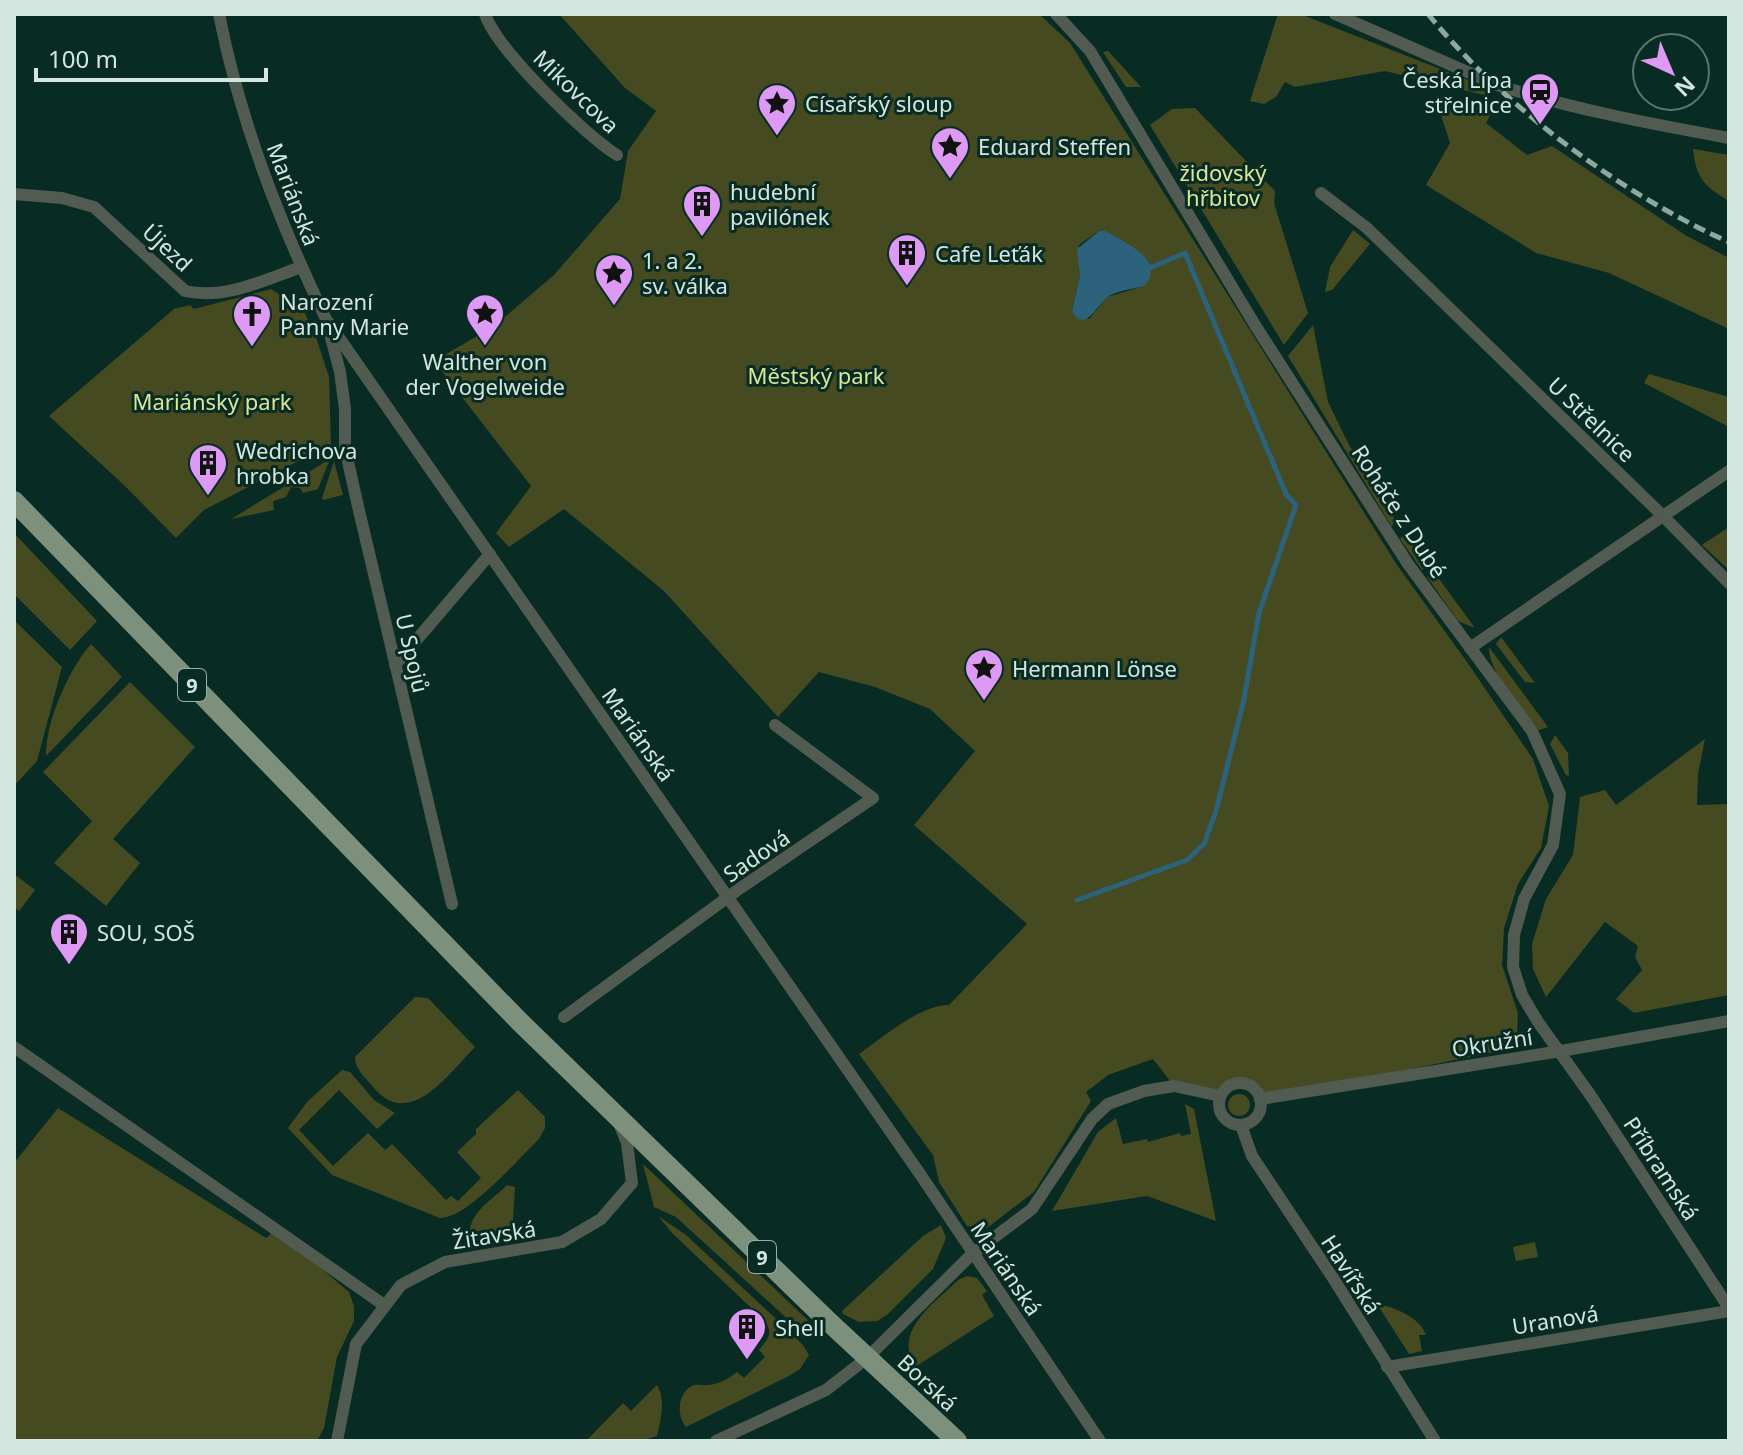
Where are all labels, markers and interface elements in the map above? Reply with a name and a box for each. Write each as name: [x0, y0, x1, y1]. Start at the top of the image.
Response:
scale bar: [36, 32, 266, 82]
north arrow: [1631, 32, 1711, 112]
text: 100 m: [48, 42, 118, 75]
street label: Mikovcova: [528, 43, 626, 139]
place label: Česká Lípa střelnice: [1402, 64, 1512, 119]
text: N: [1669, 70, 1702, 104]
station icon: Česká Lípa střelnice: [1519, 71, 1561, 126]
place icon: Císařský sloup: [756, 82, 798, 137]
place label: Císařský sloup: [805, 88, 952, 118]
place icon: Eduard Steffen: [929, 125, 971, 180]
place label: Eduard Steffen: [978, 131, 1131, 161]
street label: Mariánská: [261, 138, 327, 250]
park label: židovský hřbitov: [1179, 157, 1267, 212]
place label: hudební pavilónek: [730, 176, 830, 231]
building icon: hudební pavilónek: [681, 183, 723, 238]
street label: Újezd: [137, 216, 199, 278]
building icon: Cafe Leťák: [886, 232, 928, 287]
place label: Cafe Leťák: [935, 238, 1043, 268]
place label: 1. a 2. sv. válka: [642, 245, 728, 300]
place icon: 1. a 2. sv. válka: [593, 252, 635, 307]
place label: Narození Panny Marie: [280, 286, 409, 341]
place icon: Walther von der Vogelweide: [464, 292, 506, 347]
church icon: Narození Panny Marie: [231, 293, 273, 348]
place label: Walther von der Vogelweide: [405, 346, 565, 401]
park label: Městský park: [748, 360, 885, 390]
street label: U Střelnice: [1542, 370, 1642, 468]
park label: Mariánský park: [133, 386, 292, 416]
place label: Wedrichova hrobka: [236, 435, 357, 490]
street label: Roháče z Dubé: [1346, 439, 1454, 583]
building icon: Wedrichova hrobka: [187, 442, 229, 497]
street label: U Spojů: [389, 611, 437, 695]
place icon: Hermann Lönse: [963, 647, 1005, 702]
place label: Hermann Lönse: [1012, 653, 1177, 683]
road number: 9: [178, 669, 206, 701]
street label: Mariánská: [596, 681, 682, 787]
street label: Sadová: [717, 822, 795, 888]
building icon: SOU, SOŠ: [48, 911, 90, 966]
place label: SOU, SOŠ: [97, 917, 195, 947]
street label: Okružní: [1450, 1021, 1536, 1063]
street label: Příbramská: [1617, 1110, 1707, 1226]
street label: Žitavská: [450, 1213, 538, 1255]
street label: Mariánská: [964, 1215, 1050, 1321]
street label: Havířská: [1315, 1228, 1389, 1320]
road number: 9: [748, 1241, 776, 1273]
street label: Uranová: [1510, 1297, 1600, 1341]
building icon: Shell: [726, 1306, 768, 1361]
place label: Shell: [775, 1312, 824, 1342]
street label: Borská: [892, 1347, 964, 1417]

